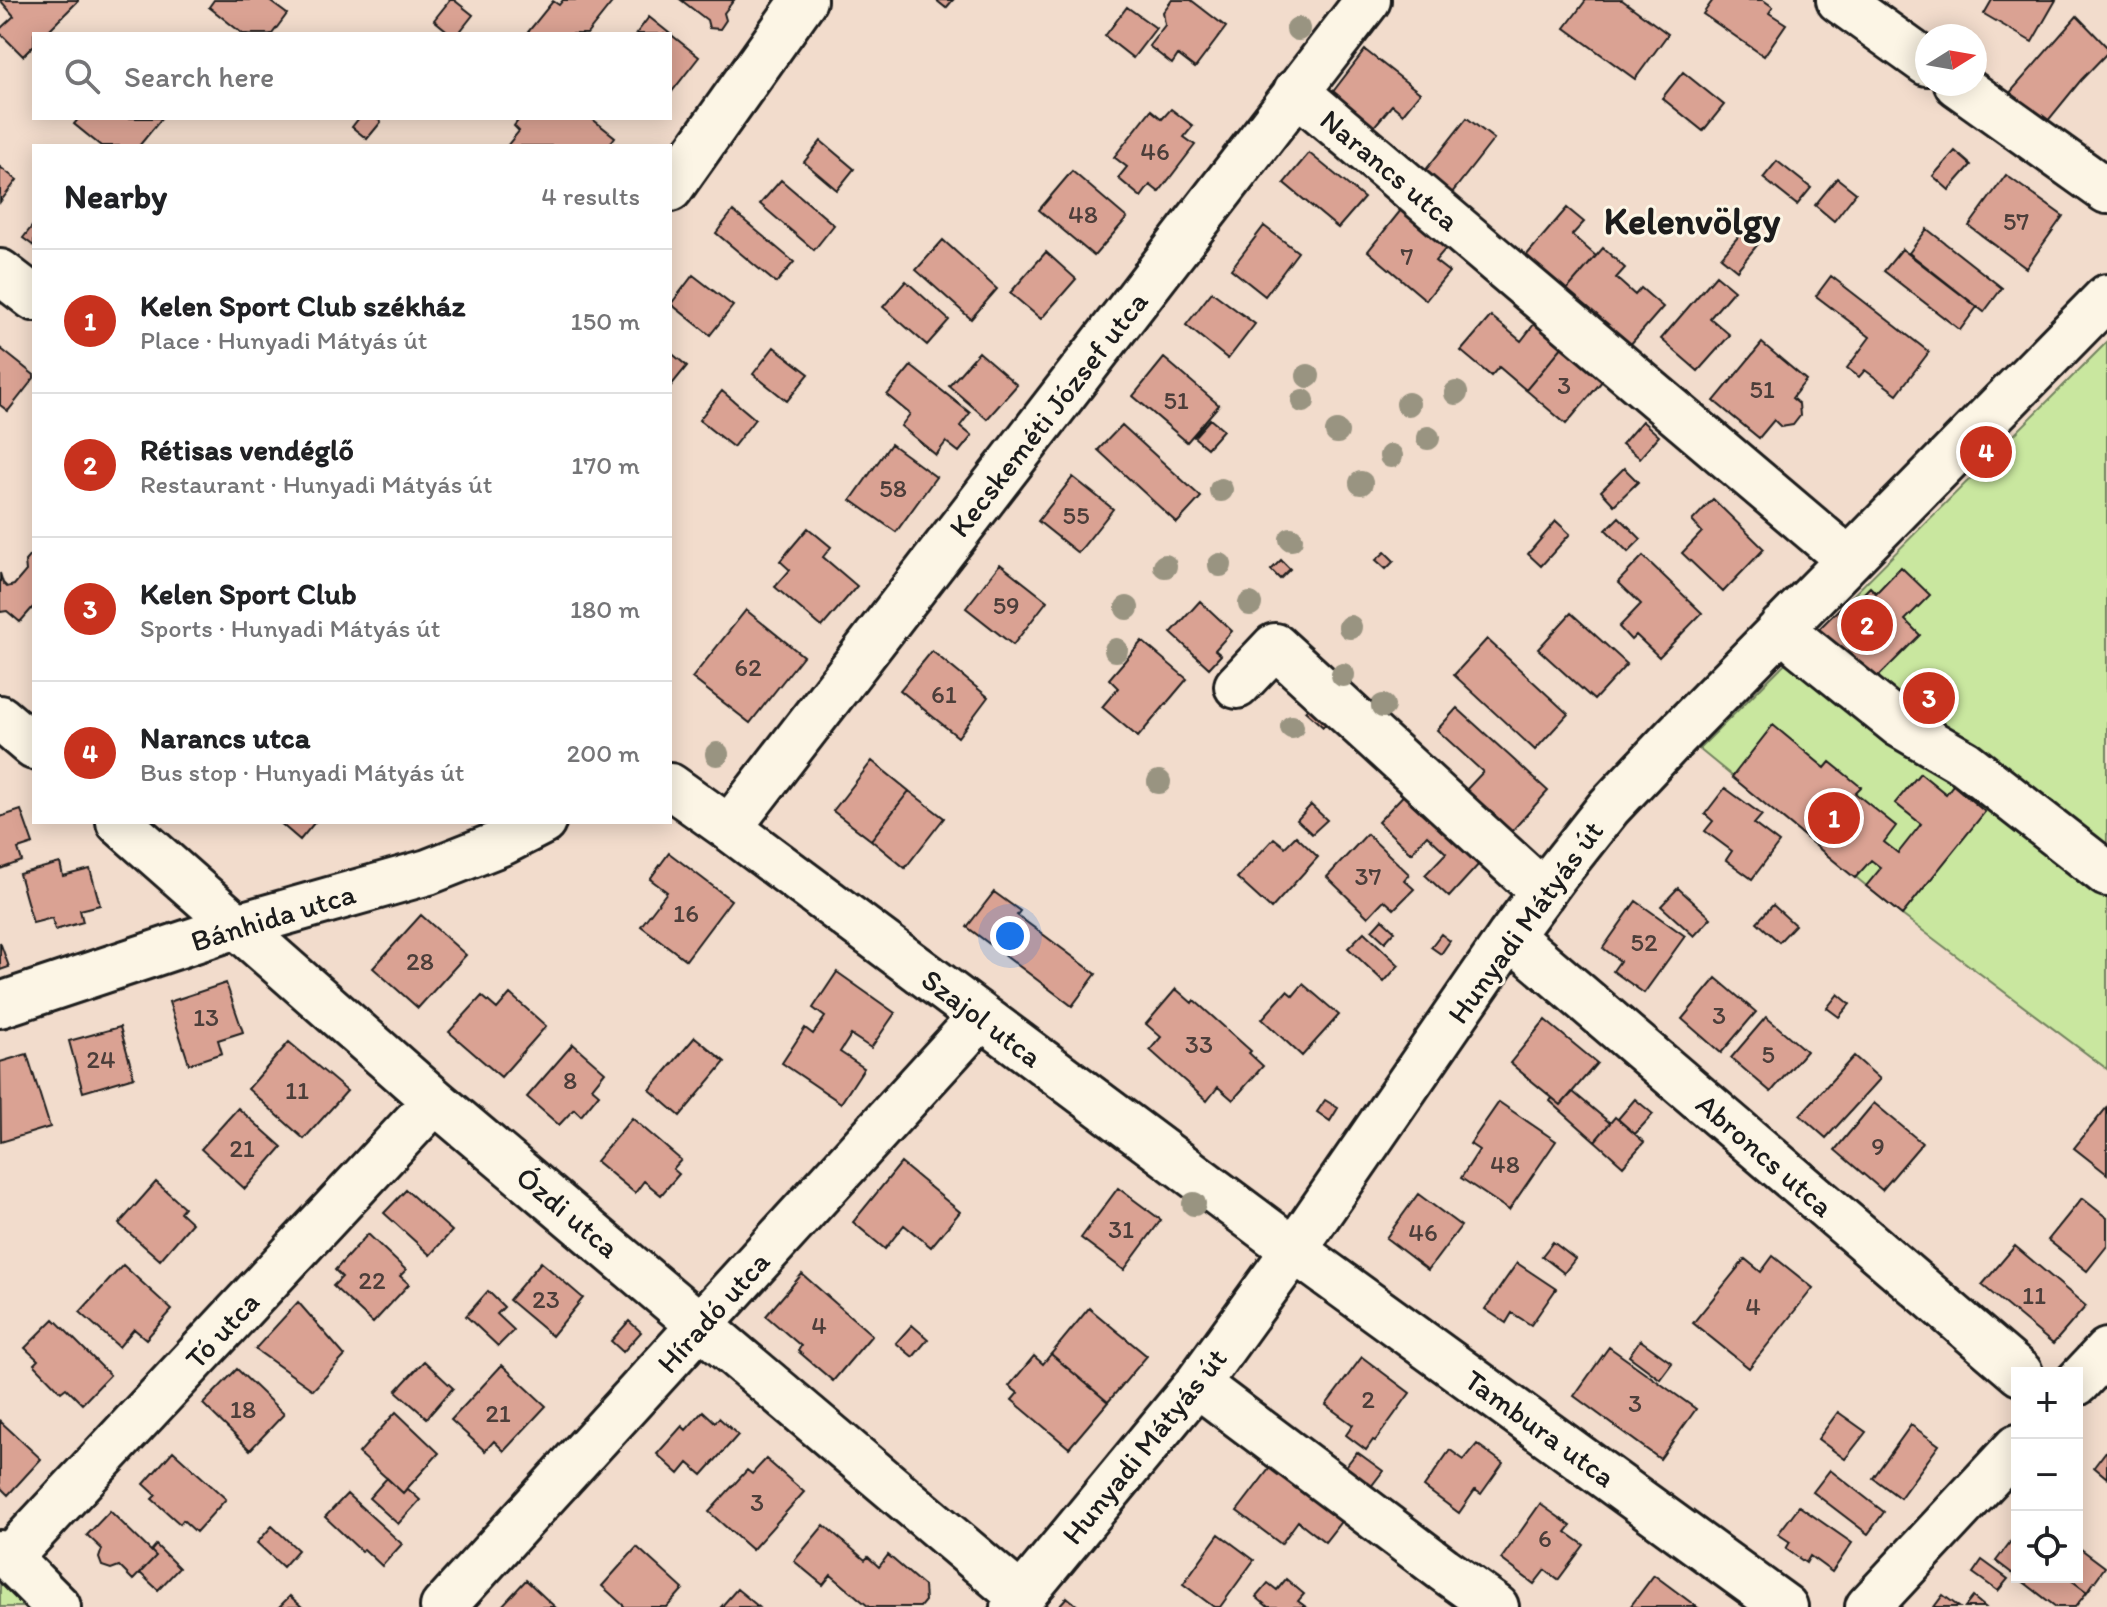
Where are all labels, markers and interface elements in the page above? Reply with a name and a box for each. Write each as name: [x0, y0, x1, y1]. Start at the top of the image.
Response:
north arrow: [1915, 24, 1987, 96]
search box: [32, 32, 672, 120]
icon: search: [60, 54, 104, 98]
text: Search here: [124, 58, 274, 95]
street label: Narancs utca: [1313, 101, 1467, 239]
house number: 46: [1140, 135, 1170, 167]
text: Nearby: [64, 176, 167, 217]
text: 4 results: [541, 180, 640, 212]
house number: 48: [1068, 198, 1098, 230]
district label: Kelenvölgy: [1604, 198, 1781, 244]
house number: 57: [2003, 205, 2029, 237]
house number: 7: [1401, 240, 1414, 272]
street label: Kecskeméti József utca: [940, 283, 1156, 544]
text: Kelen Sport Club székház: [140, 287, 465, 324]
text: 1: [84, 305, 96, 337]
text: 150 m: [571, 305, 640, 337]
text: Place · Hunyadi Mátyás út: [140, 324, 428, 356]
house number: 3: [1557, 369, 1571, 401]
house number: 51: [1749, 373, 1775, 405]
house number: 51: [1163, 384, 1189, 416]
pin: 4: [1960, 422, 2012, 482]
text: Rétisas vendéglő: [140, 431, 354, 468]
text: 2: [83, 449, 97, 481]
text: 170 m: [571, 449, 640, 481]
text: Restaurant · Hunyadi Mátyás út: [140, 468, 492, 500]
house number: 58: [879, 472, 907, 504]
house number: 55: [1062, 499, 1090, 531]
text: Kelen Sport Club: [140, 575, 357, 612]
house number: 59: [992, 589, 1020, 621]
text: 3: [83, 593, 97, 625]
text: 180 m: [570, 593, 640, 625]
pin: 2: [1841, 595, 1893, 655]
text: Sports · Hunyadi Mátyás út: [140, 612, 440, 644]
house number: 62: [734, 651, 762, 683]
pin: 3: [1903, 668, 1955, 728]
house number: 61: [931, 678, 957, 710]
text: Narancs utca: [140, 719, 310, 756]
text: 4: [82, 737, 98, 769]
text: 200 m: [567, 737, 640, 769]
text: Bus stop · Hunyadi Mátyás út: [140, 756, 465, 788]
pin: 1: [1808, 788, 1860, 848]
street label: Hunyadi Mátyás út: [1439, 813, 1611, 1031]
house number: 37: [1354, 860, 1382, 892]
street label: Bánhida utca: [186, 874, 360, 960]
house number: 16: [673, 897, 699, 929]
your location: [990, 916, 1030, 956]
house number: 52: [1630, 926, 1658, 958]
house number: 28: [406, 945, 434, 977]
street label: Szajol utca: [914, 961, 1050, 1076]
house number: 3: [1712, 999, 1726, 1031]
house number: 13: [193, 1001, 219, 1033]
house number: 33: [1185, 1028, 1213, 1060]
house number: 5: [1761, 1038, 1775, 1070]
house number: 24: [86, 1043, 116, 1075]
house number: 8: [563, 1064, 577, 1096]
house number: 11: [285, 1074, 309, 1106]
street label: Abroncs utca: [1689, 1085, 1842, 1225]
house number: 9: [1871, 1130, 1885, 1162]
house number: 21: [229, 1132, 255, 1164]
house number: 48: [1490, 1148, 1520, 1180]
street label: Ózdi utca: [509, 1158, 628, 1266]
house number: 31: [1108, 1213, 1134, 1245]
house number: 46: [1408, 1216, 1438, 1248]
street label: Híradó utca: [649, 1243, 778, 1381]
house number: 22: [358, 1264, 386, 1296]
house number: 11: [2022, 1279, 2046, 1311]
street label: Tó utca: [177, 1283, 267, 1376]
house number: 23: [532, 1283, 560, 1315]
house number: 4: [1745, 1290, 1761, 1322]
house number: 4: [811, 1309, 827, 1341]
street label: Hunyadi Mátyás út: [1053, 1340, 1235, 1552]
street label: Tambura utca: [1457, 1361, 1623, 1495]
map controls: [2011, 1367, 2083, 1583]
button: +: [2011, 1367, 2083, 1439]
house number: 2: [1361, 1383, 1375, 1415]
house number: 3: [1628, 1387, 1642, 1419]
house number: 18: [230, 1393, 256, 1425]
house number: 21: [485, 1397, 511, 1429]
button: −: [2011, 1439, 2083, 1511]
house number: 3: [750, 1486, 764, 1518]
button: locate: [2011, 1511, 2083, 1583]
house number: 6: [1538, 1522, 1552, 1554]

